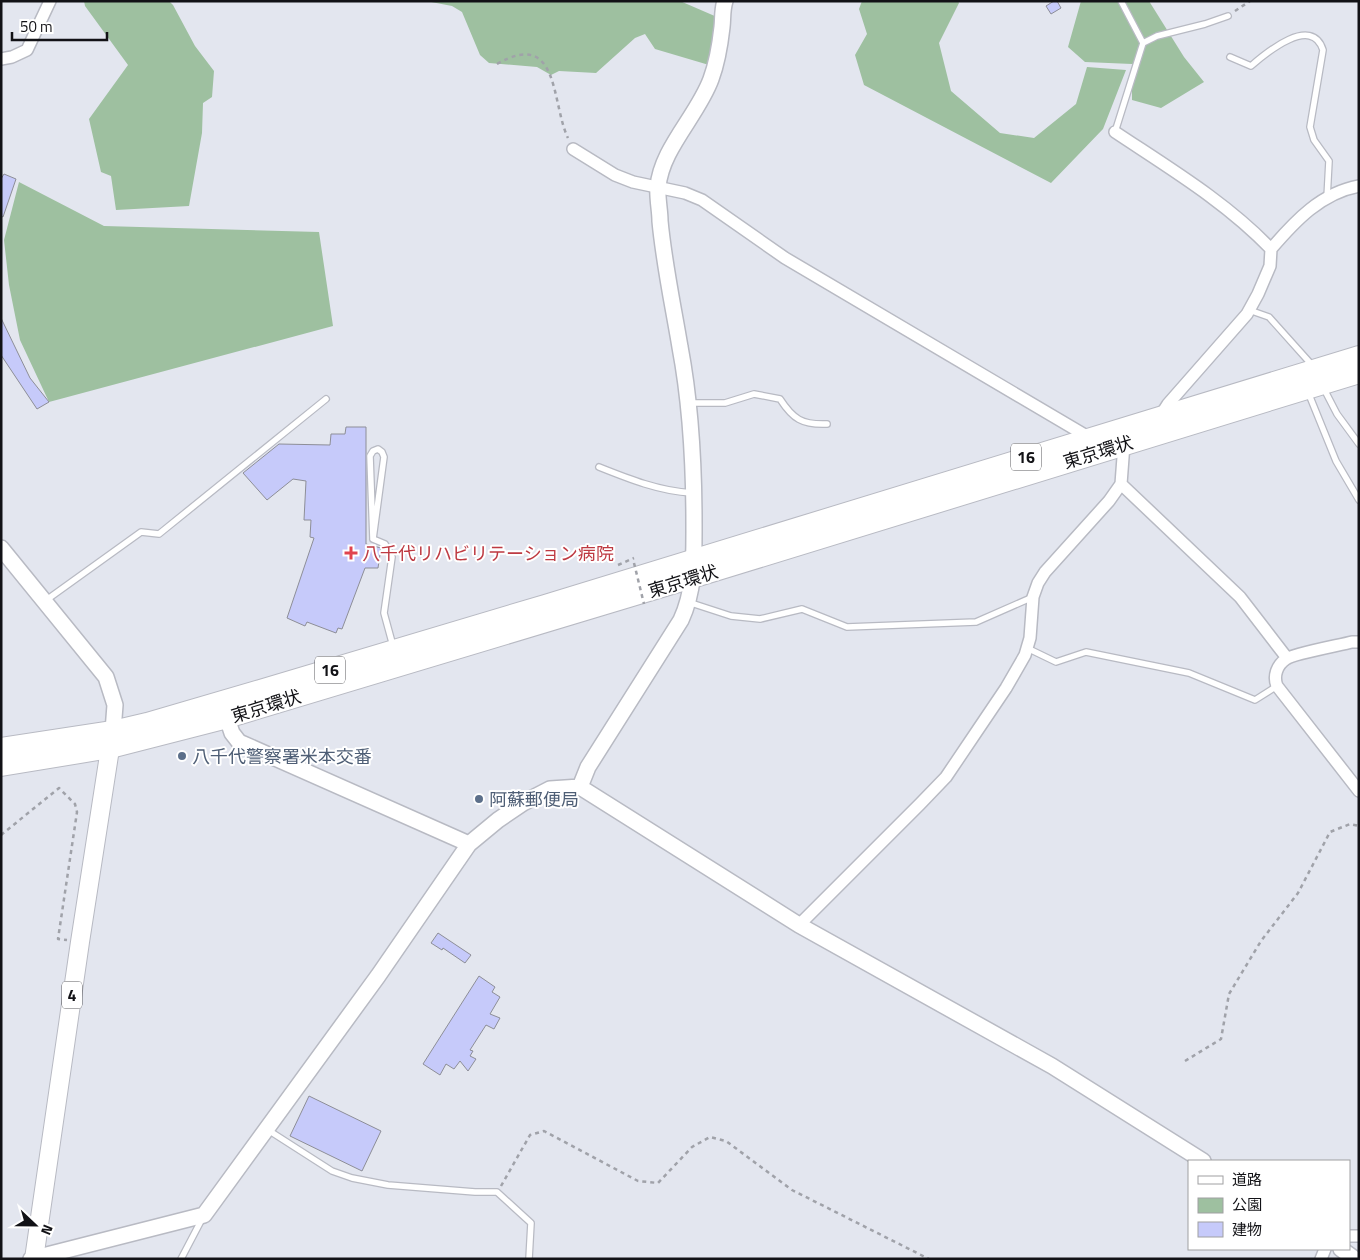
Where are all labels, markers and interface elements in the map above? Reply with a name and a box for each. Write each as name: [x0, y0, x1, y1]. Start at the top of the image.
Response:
scale bar: [12, 10, 108, 42]
text: 50 m: [20, 15, 53, 38]
street label: 東京環状: [1060, 429, 1136, 475]
road number: 16: [1011, 444, 1041, 471]
place label: 八千代リハビリテーション病院: [362, 540, 614, 567]
marker: 八千代リハビリテーション病院: [344, 546, 358, 560]
street label: 東京環状: [645, 558, 721, 604]
road number: 16: [315, 656, 345, 684]
street label: 東京環状: [228, 683, 304, 729]
place label: 八千代警察署米本交番: [192, 743, 372, 770]
marker: 八千代警察署米本交番: [176, 750, 188, 762]
place label: 阿蘇郵便局: [489, 786, 579, 813]
marker: 阿蘇郵便局: [473, 793, 485, 805]
road number: 4: [62, 982, 82, 1008]
legend: [1188, 1160, 1350, 1250]
text: 道路: [1232, 1168, 1262, 1191]
text: 公園: [1232, 1193, 1262, 1216]
north arrow: [10, 1200, 60, 1250]
text: 建物: [1232, 1218, 1262, 1241]
text: N: [36, 1222, 59, 1238]

